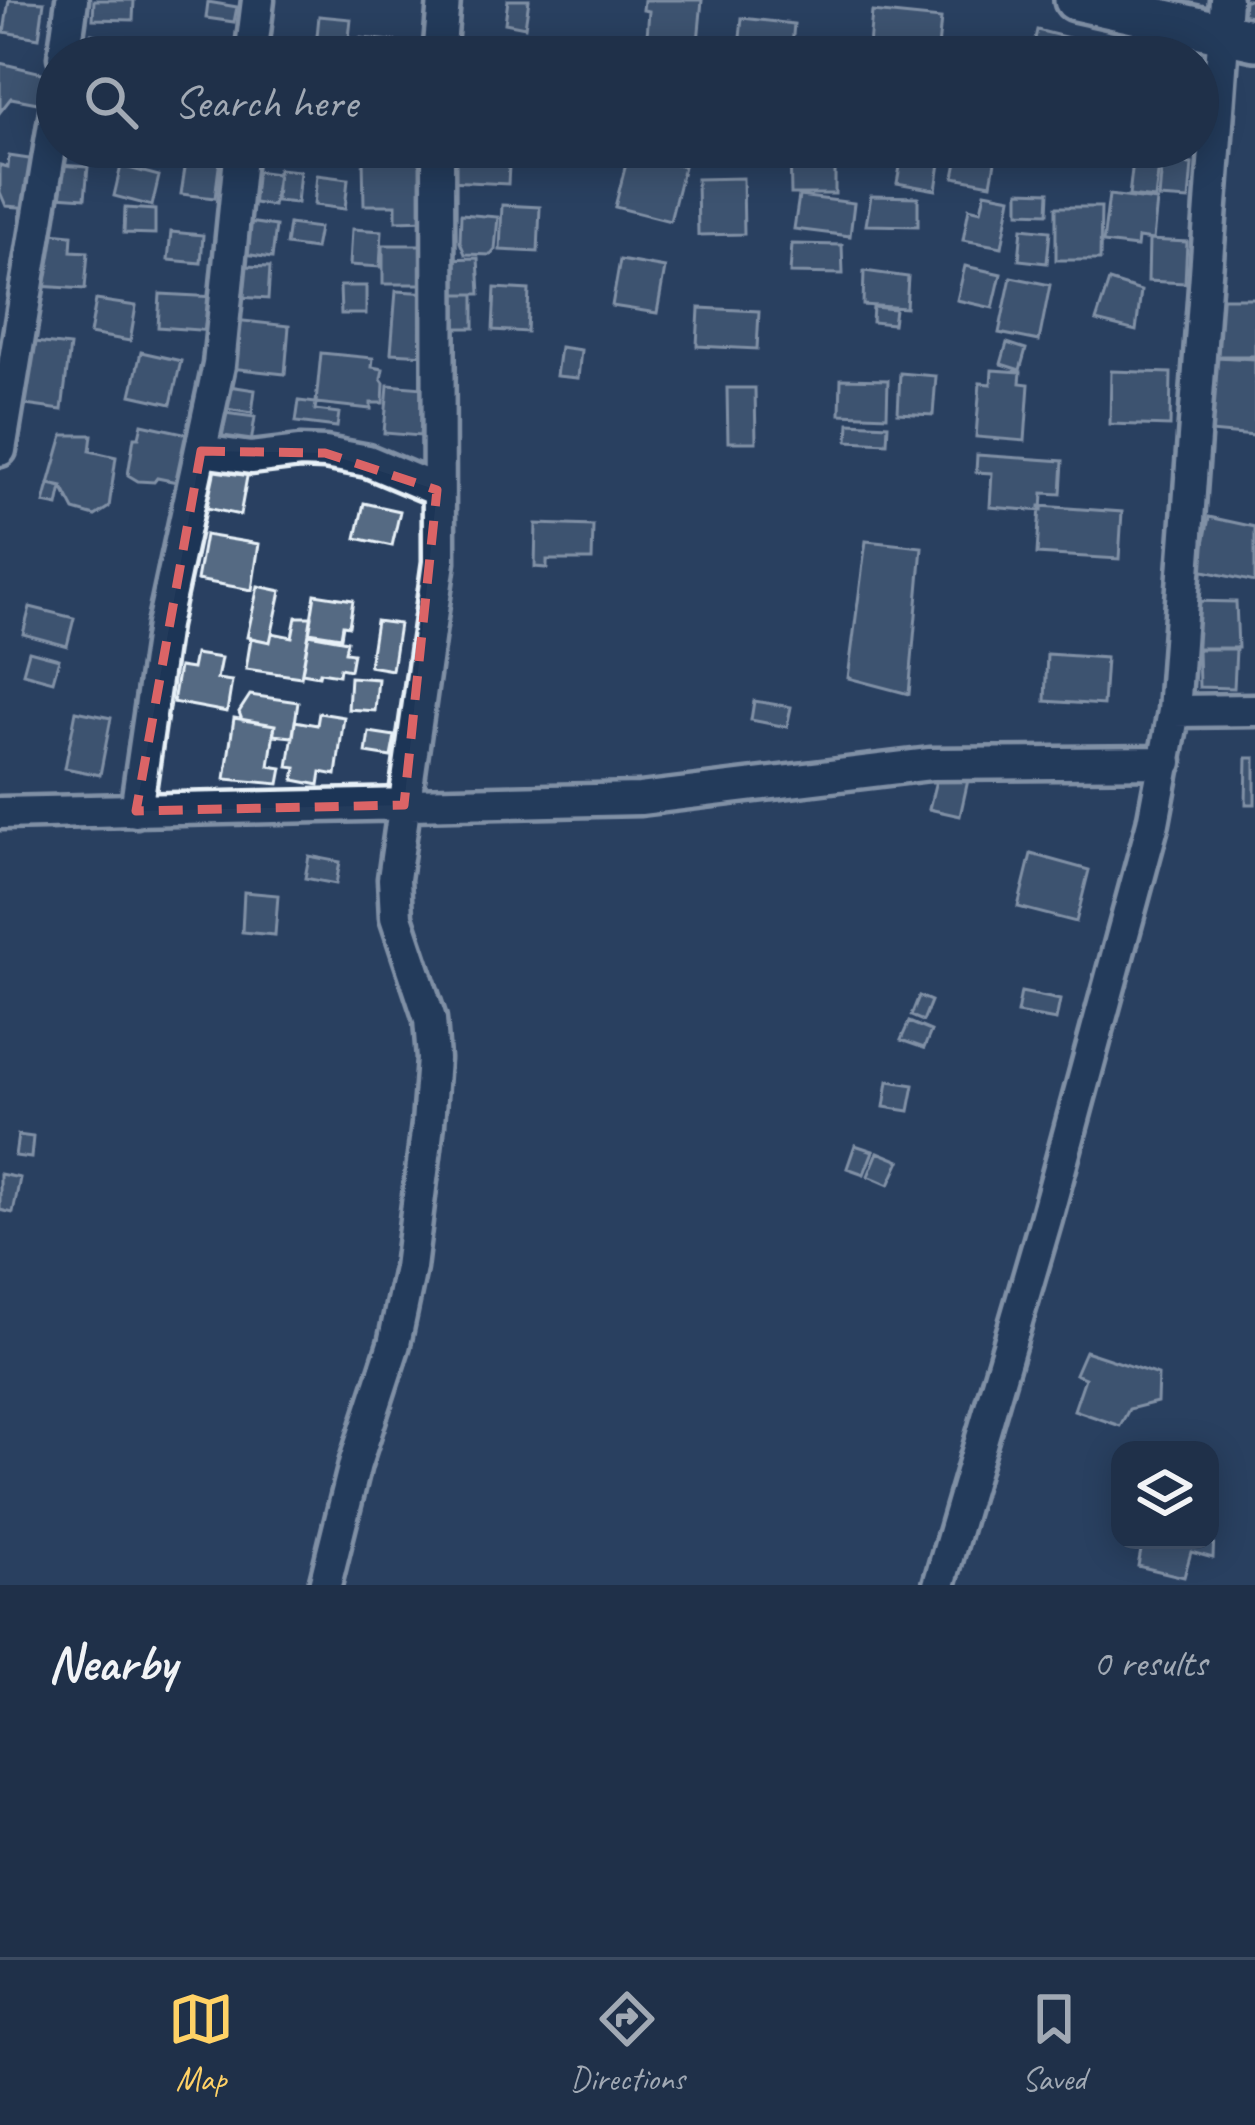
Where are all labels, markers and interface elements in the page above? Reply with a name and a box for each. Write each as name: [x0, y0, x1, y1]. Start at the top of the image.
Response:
search box: [36, 36, 1219, 168]
icon: search: [78, 69, 144, 135]
text: Search here: [174, 74, 357, 131]
map controls: [1111, 1441, 1219, 1549]
button: layers: [1111, 1441, 1219, 1549]
text: Nearby: [48, 1631, 176, 1695]
text: 0 results: [1093, 1639, 1207, 1688]
tab: Map: [168, 1986, 234, 2100]
tab: Directions: [570, 1986, 685, 2100]
tab: Saved: [1021, 1986, 1087, 2100]

